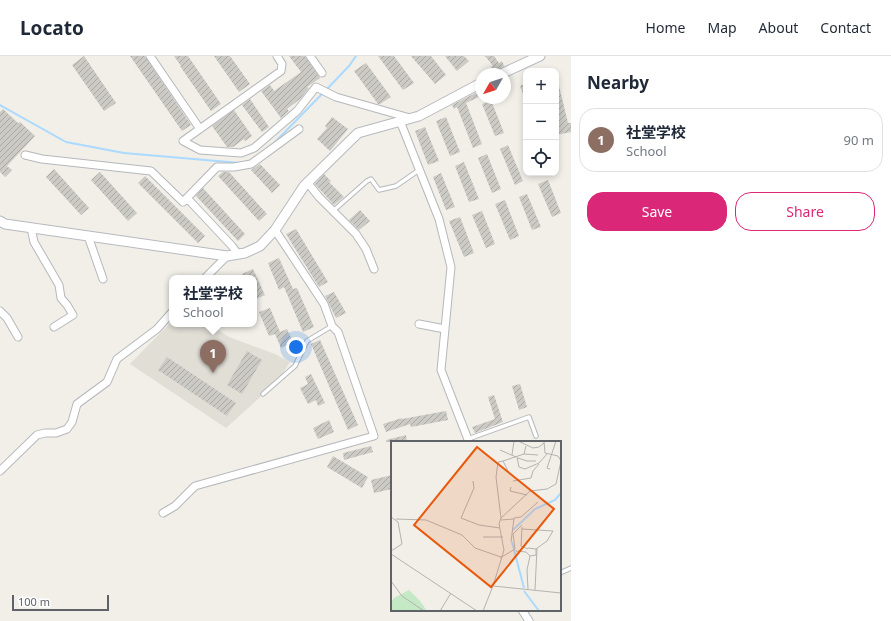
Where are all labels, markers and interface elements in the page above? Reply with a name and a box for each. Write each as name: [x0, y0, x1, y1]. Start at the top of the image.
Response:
text: Locato: [20, 15, 84, 41]
text: Home: [646, 18, 685, 37]
text: Map: [707, 18, 737, 37]
text: About: [759, 18, 798, 37]
text: Contact: [820, 18, 871, 37]
north arrow: [475, 68, 511, 104]
map controls: [523, 68, 559, 176]
button: +: [523, 68, 559, 104]
text: Nearby: [587, 71, 649, 94]
button: −: [523, 104, 559, 140]
text: 社堂学校: [626, 122, 686, 142]
text: 1: [597, 131, 605, 149]
text: 90 m: [844, 131, 874, 149]
button: locate: [523, 140, 559, 176]
text: School: [626, 142, 667, 160]
button: Save: [587, 192, 727, 231]
button: Share: [735, 192, 875, 231]
popup: [169, 275, 257, 327]
text: 社堂学校: [183, 283, 243, 303]
text: School: [183, 303, 223, 321]
your location: [286, 337, 306, 357]
pin: 1: [200, 340, 226, 373]
inset map: [391, 441, 561, 611]
scale bar: [12, 593, 109, 612]
text: 100 m: [18, 594, 50, 609]

